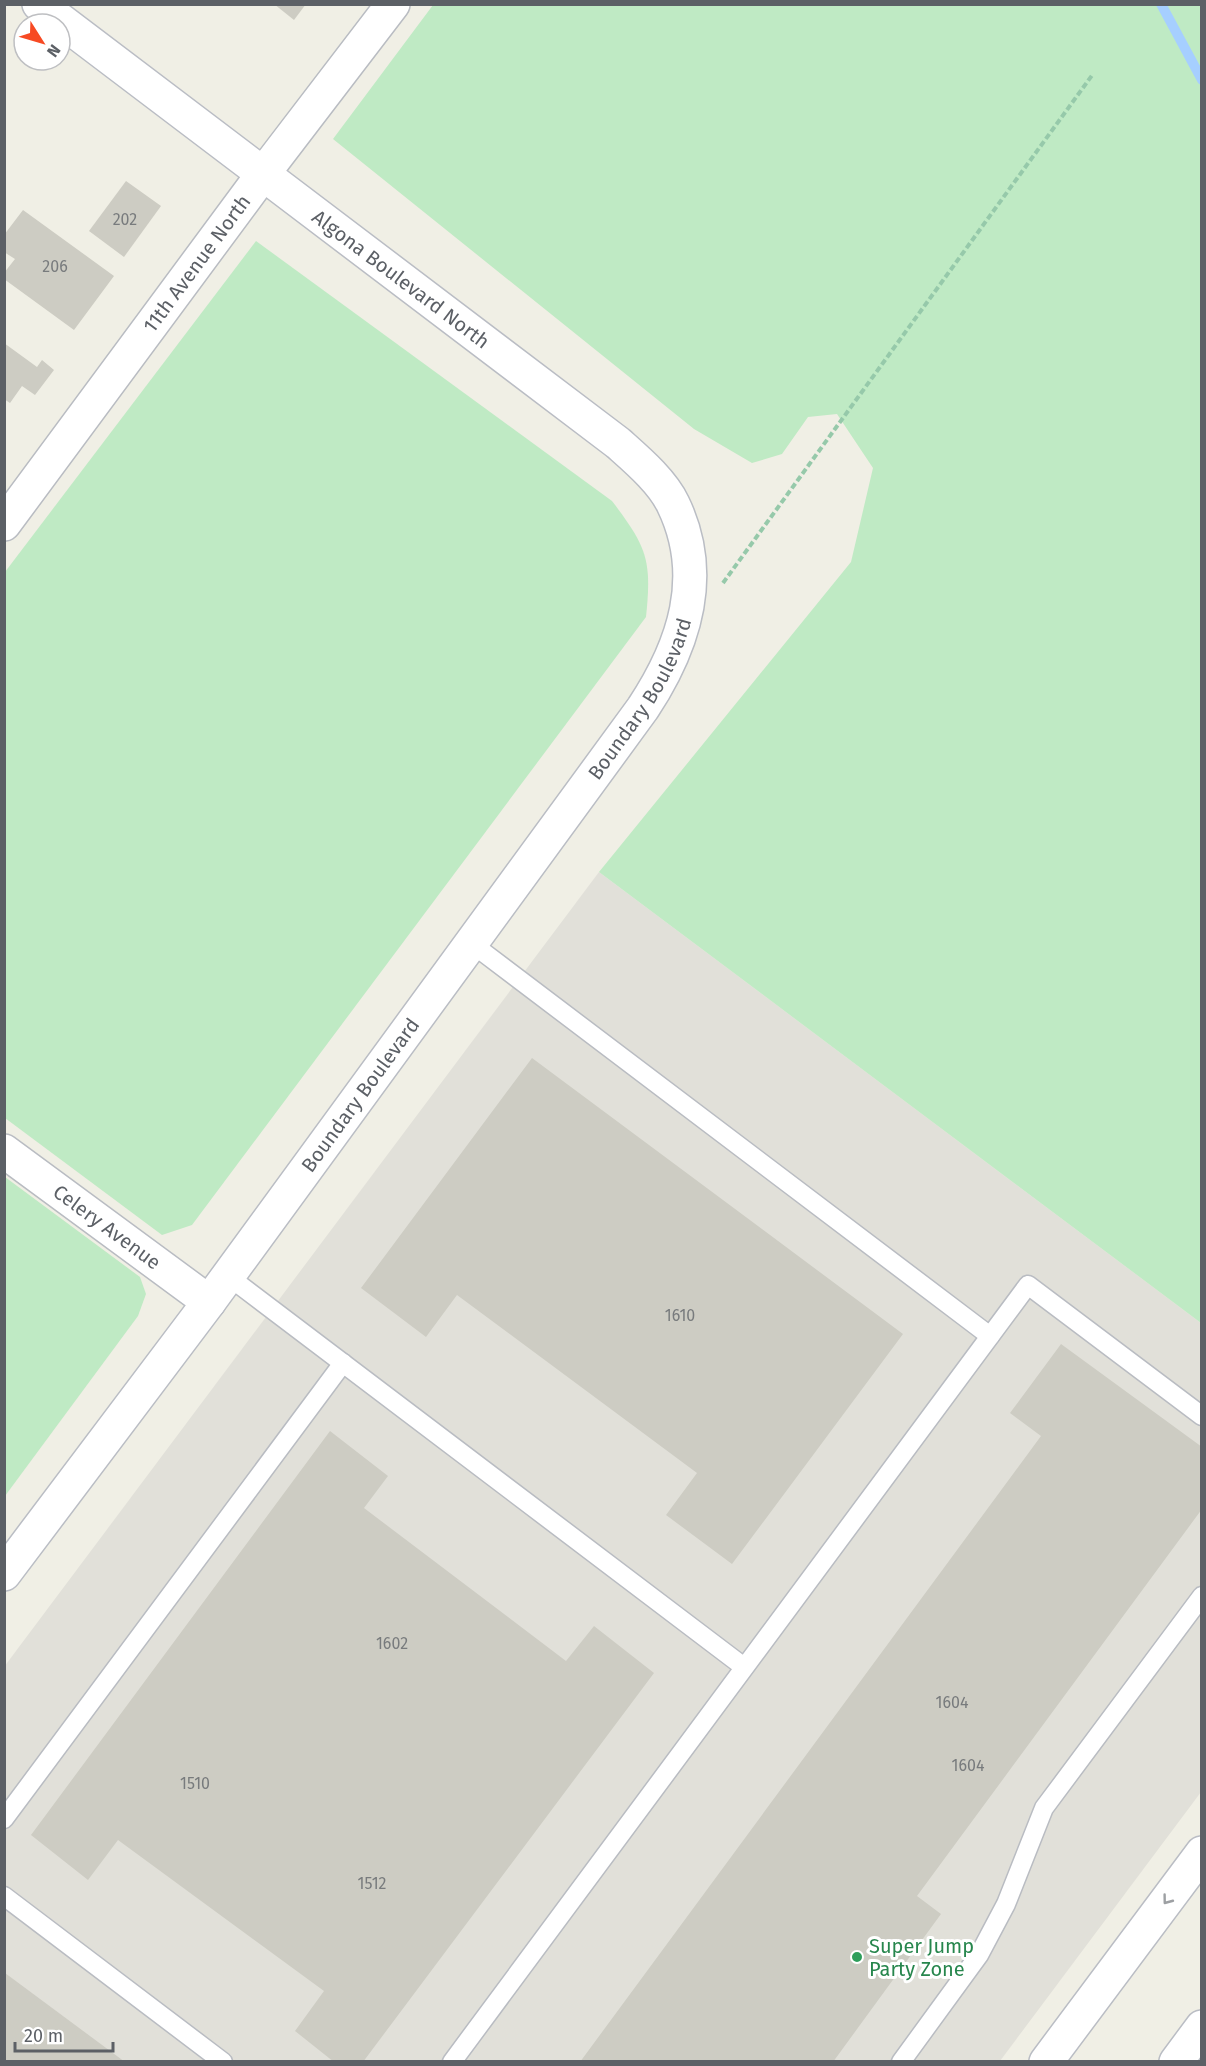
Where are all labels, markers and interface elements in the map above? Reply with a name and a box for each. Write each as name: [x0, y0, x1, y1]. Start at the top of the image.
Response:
north arrow: [12, 12, 72, 72]
text: N: [43, 41, 64, 61]
street label: 11th Avenue North: [138, 190, 255, 337]
street label: Algona Boulevard North: [308, 204, 494, 354]
house number: 202: [113, 210, 137, 229]
house number: 206: [42, 257, 68, 276]
street label: Boundary Boulevard: [583, 615, 696, 784]
street label: Boundary Boulevard: [296, 1013, 424, 1177]
street label: Celery Avenue: [49, 1179, 166, 1274]
house number: 1610: [665, 1306, 695, 1325]
house number: 1602: [376, 1634, 408, 1653]
house number: 1604: [936, 1693, 969, 1712]
house number: 1604: [952, 1756, 985, 1775]
house number: 1510: [180, 1774, 210, 1793]
house number: 1512: [358, 1874, 387, 1893]
one-way arrow: [1163, 1894, 1174, 1905]
place label: Super Jump Party Zone: [869, 1934, 974, 1981]
marker: Super Jump Party Zone: [850, 1950, 864, 1964]
scale bar: [15, 2015, 112, 2053]
text: 20 m: [24, 2025, 63, 2047]

